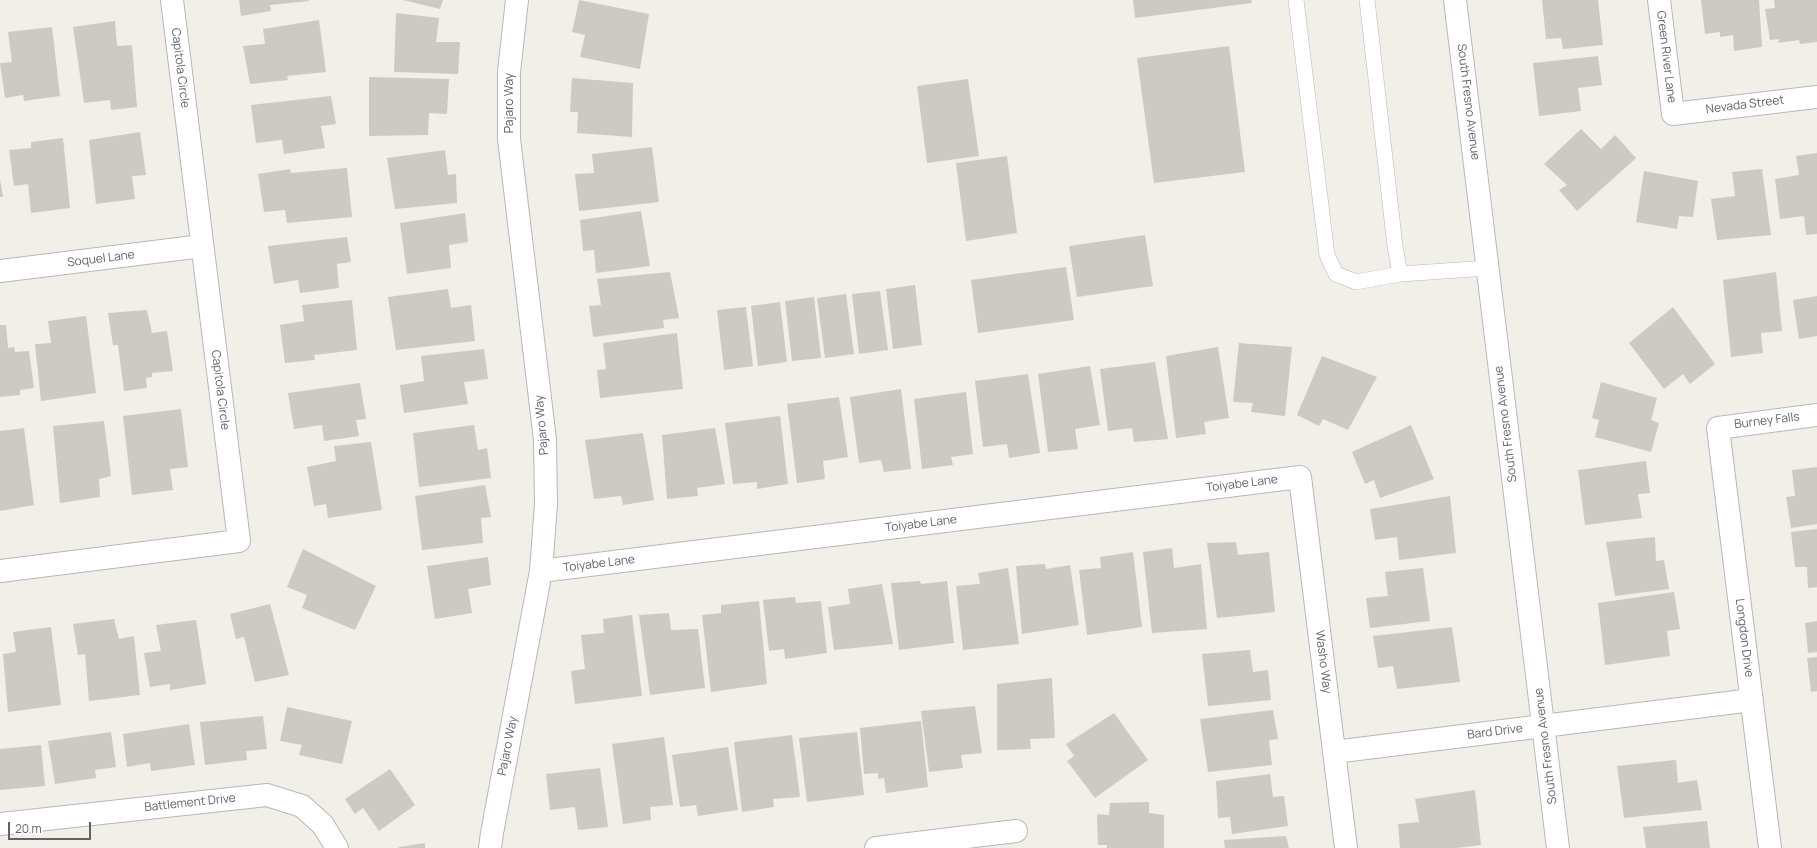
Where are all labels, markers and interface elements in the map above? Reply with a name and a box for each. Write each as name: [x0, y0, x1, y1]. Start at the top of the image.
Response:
street label: Green River Lane: [1653, 10, 1679, 104]
street label: Capitola Circle: [168, 27, 192, 109]
street label: South Fresno Avenue: [1454, 43, 1482, 161]
street label: Pajaro Way: [503, 73, 517, 133]
street label: Nevada Street: [1705, 93, 1785, 117]
street label: Soquel Lane: [66, 248, 136, 270]
street label: Capitola Circle: [208, 349, 232, 431]
street label: South Fresno Avenue: [1492, 365, 1520, 483]
street label: Pajaro Way: [532, 394, 552, 456]
street label: Burney Falls: [1733, 410, 1801, 432]
street label: Toiyabe Lane: [1205, 472, 1279, 496]
street label: Toiyabe Lane: [884, 512, 958, 536]
street label: Toiyabe Lane: [562, 552, 636, 576]
street label: Longdon Drive: [1732, 598, 1756, 678]
street label: Washo Way: [1312, 630, 1334, 694]
street label: South Fresno Avenue: [1532, 687, 1560, 805]
street label: Pajaro Way: [495, 715, 521, 777]
street label: Bard Drive: [1466, 721, 1524, 743]
street label: Battlement Drive: [144, 791, 236, 815]
scale bar: [10, 814, 93, 840]
text: 20 m: [15, 820, 42, 837]

